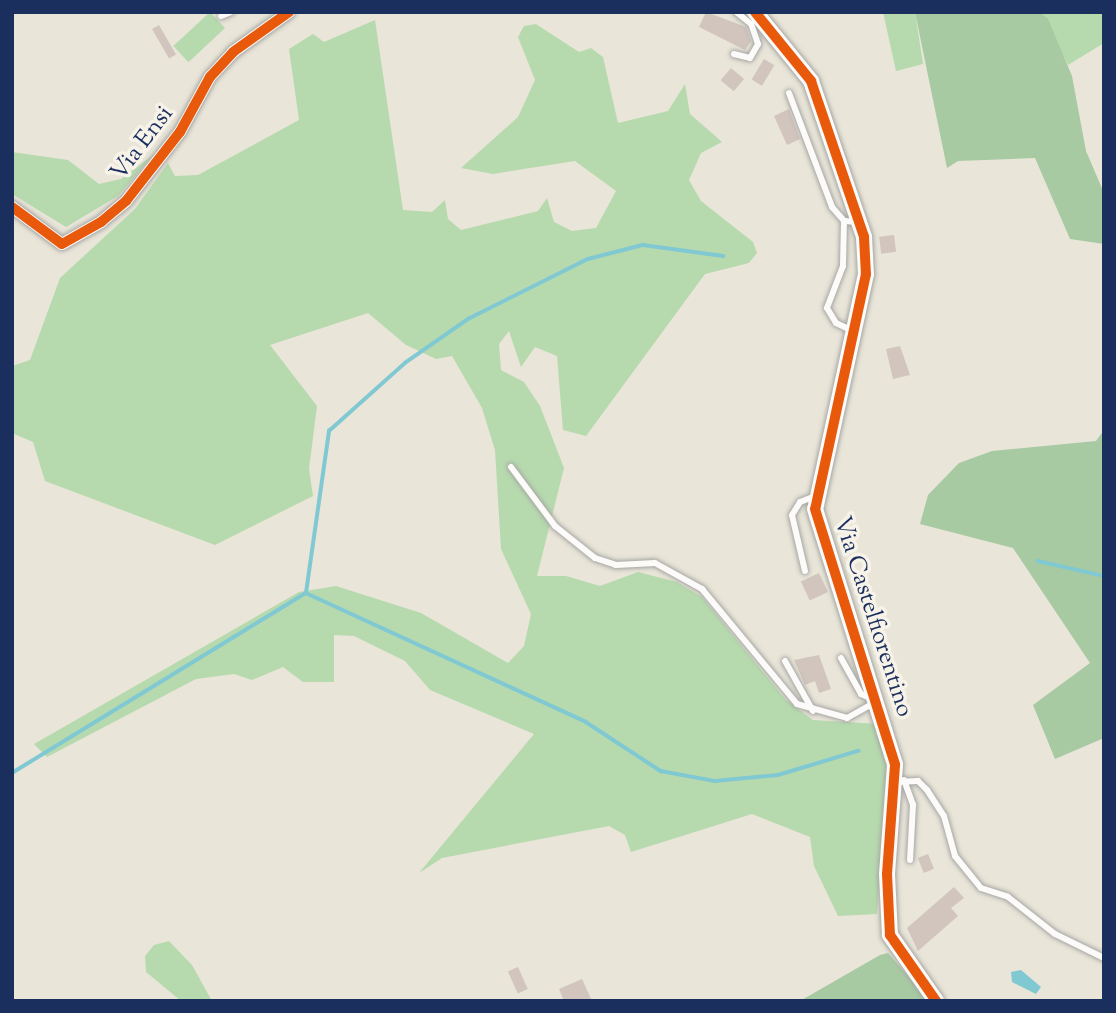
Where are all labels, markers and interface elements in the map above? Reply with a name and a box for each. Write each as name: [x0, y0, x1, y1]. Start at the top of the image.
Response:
street label: Via Ensi: [106, 101, 180, 187]
street label: Via Castelfiorentino: [826, 513, 918, 721]

